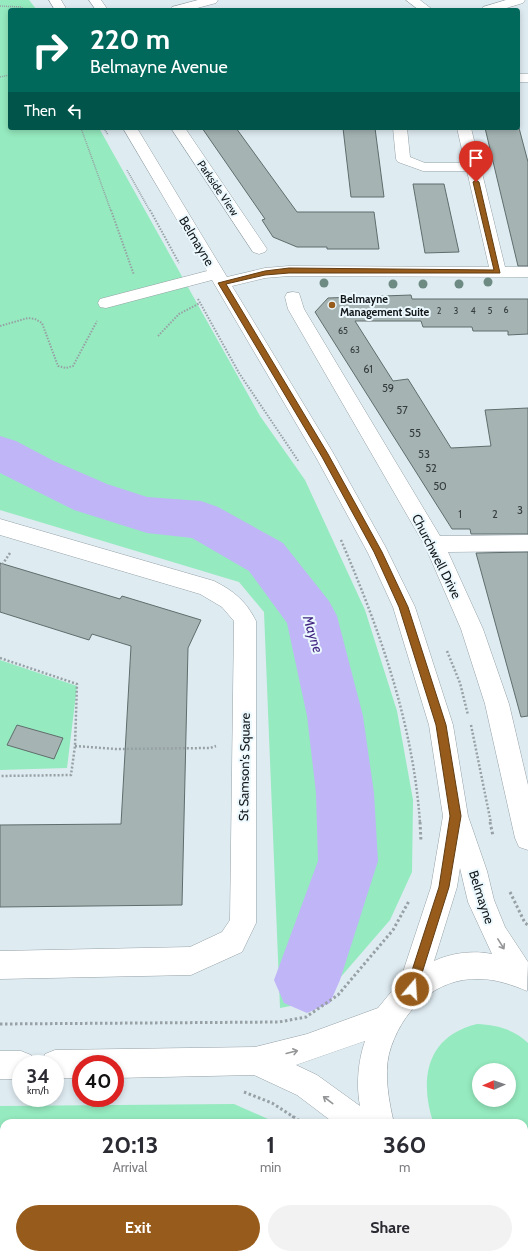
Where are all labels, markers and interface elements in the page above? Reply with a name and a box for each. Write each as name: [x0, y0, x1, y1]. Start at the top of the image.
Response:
text: 220 m: [90, 22, 170, 56]
icon: right: [24, 24, 76, 76]
text: Belmayne Avenue: [90, 56, 228, 78]
icon: left: [64, 100, 86, 122]
text: Then: [24, 102, 56, 120]
pin: [459, 141, 493, 182]
icon: arrive: [465, 147, 487, 169]
street label: Parkside View: [194, 158, 242, 218]
street label: Belmayne: [176, 213, 218, 269]
place label: Belmayne Management Suite: [340, 292, 430, 319]
marker: Belmayne Management Suite: [327, 300, 337, 310]
house number: 6: [503, 304, 509, 315]
house number: 2: [437, 305, 442, 316]
house number: 3: [454, 305, 459, 316]
house number: 4: [470, 305, 476, 316]
house number: 5: [488, 305, 493, 316]
house number: 65: [338, 325, 348, 336]
house number: 63: [350, 344, 360, 355]
house number: 61: [363, 362, 373, 376]
house number: 59: [382, 381, 394, 395]
house number: 57: [396, 403, 408, 417]
house number: 55: [409, 426, 421, 440]
house number: 53: [418, 447, 430, 461]
house number: 52: [425, 461, 437, 475]
house number: 50: [433, 479, 447, 493]
house number: 3: [517, 503, 523, 517]
house number: 1: [458, 507, 462, 521]
house number: 2: [492, 507, 498, 521]
street label: Churchwell Drive: [409, 511, 465, 601]
water label: Mayne: [299, 612, 327, 655]
street label: St Samson's Square: [235, 712, 253, 821]
street label: Belmayne: [466, 868, 498, 926]
one-way arrow: [497, 938, 505, 949]
position arrow: [391, 968, 433, 1010]
one-way arrow: [286, 1047, 299, 1055]
speed limit sign: 40: [72, 1055, 124, 1107]
north arrow: [472, 1063, 516, 1107]
map controls: [472, 1063, 516, 1107]
text: 34: [26, 1064, 50, 1088]
text: km/h: [27, 1084, 49, 1097]
one-way arrow: [322, 1096, 333, 1104]
text: 20:13: [102, 1130, 158, 1159]
text: 1: [266, 1130, 275, 1159]
text: 360: [383, 1130, 426, 1159]
text: Arrival: [113, 1159, 147, 1175]
text: min: [260, 1159, 281, 1175]
text: m: [399, 1159, 410, 1175]
button: Exit: [16, 1205, 260, 1251]
button: Share: [268, 1205, 512, 1251]

